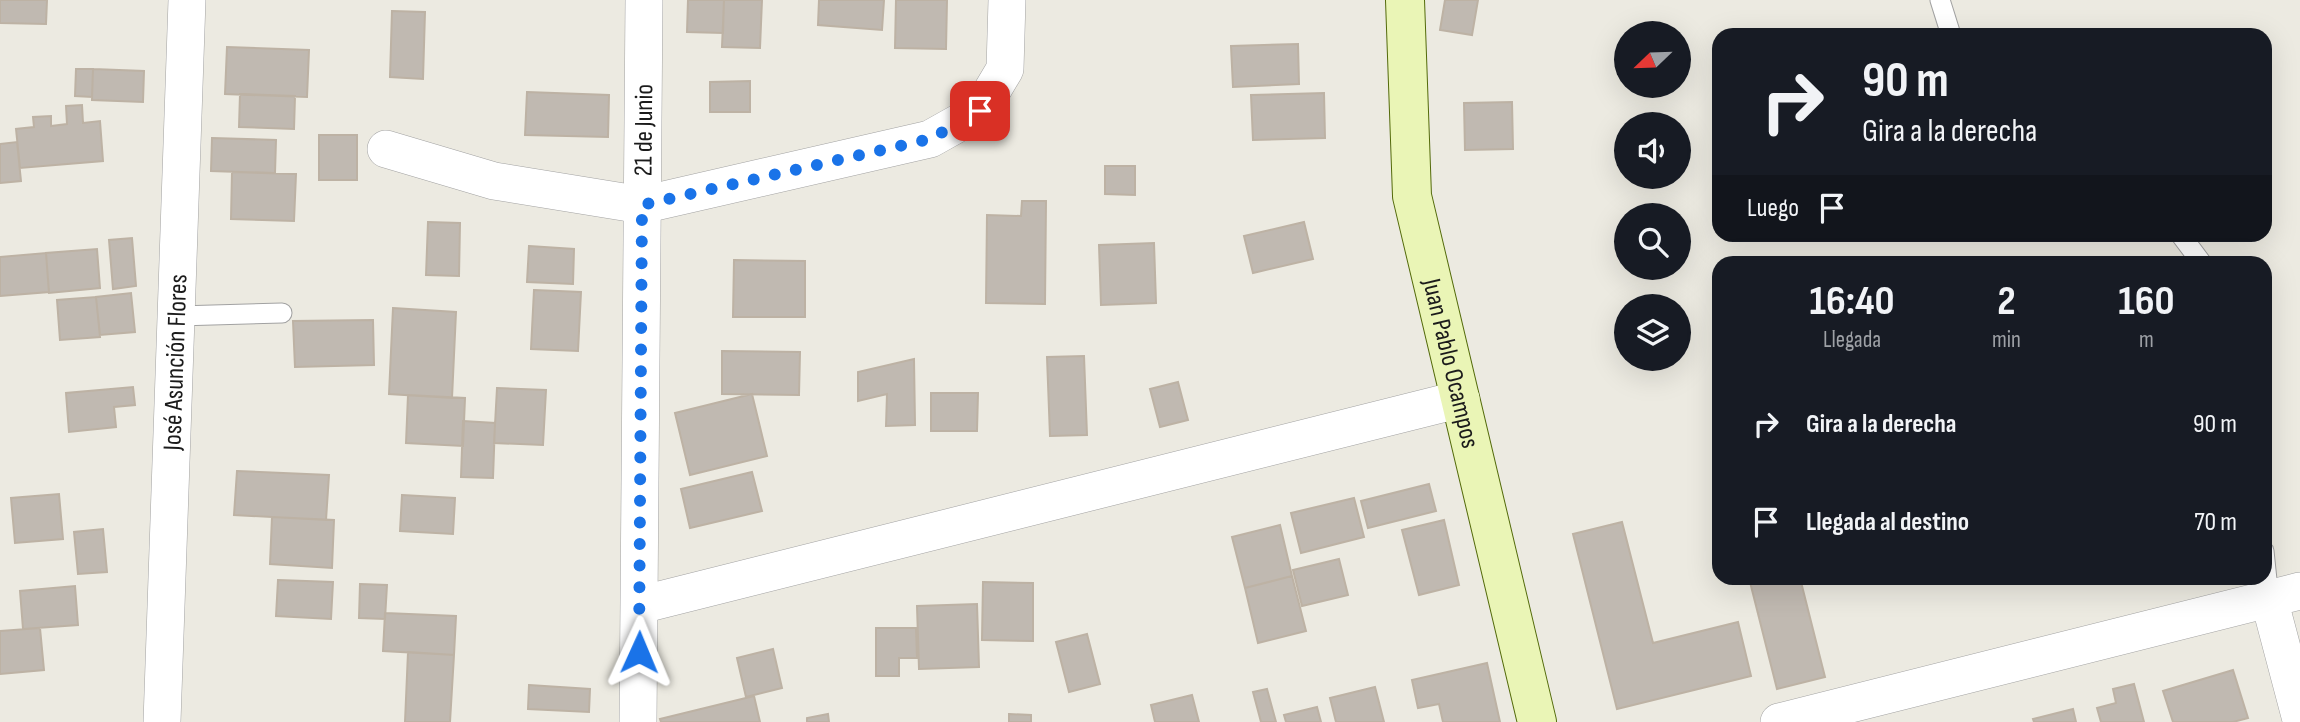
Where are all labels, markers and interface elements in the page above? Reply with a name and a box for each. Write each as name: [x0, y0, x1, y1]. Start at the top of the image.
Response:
north arrow: [1614, 21, 1690, 98]
map controls: [1614, 21, 1691, 371]
text: 90 m: [1862, 52, 1949, 111]
icon: right: [1747, 56, 1838, 147]
pin: [950, 81, 1010, 141]
street label: 21 de Junio: [629, 84, 660, 176]
icon: arrive: [961, 92, 999, 130]
button: sound: [1614, 112, 1691, 189]
text: Gira a la derecha: [1862, 112, 2037, 151]
icon: arrive: [1813, 189, 1851, 227]
text: Luego: [1747, 193, 1799, 224]
button: search: [1614, 203, 1691, 280]
street label: José Asunción Flores: [157, 274, 194, 452]
street label: Juan Pablo Ocampos: [1415, 275, 1485, 451]
text: 16:40: [1809, 276, 1895, 327]
text: 2: [1997, 276, 2016, 327]
text: 160: [2118, 276, 2175, 327]
button: layers: [1614, 294, 1691, 371]
text: Llegada: [1823, 326, 1881, 354]
text: min: [1992, 326, 2021, 354]
text: m: [2139, 326, 2154, 354]
icon: right: [1747, 405, 1785, 443]
text: Gira a la derecha: [1806, 409, 1956, 440]
text: 90 m: [2193, 409, 2237, 440]
icon: arrive: [1747, 503, 1785, 541]
text: Llegada al destino: [1806, 507, 1969, 538]
text: 70 m: [2194, 507, 2237, 538]
position arrow: [602, 615, 676, 689]

